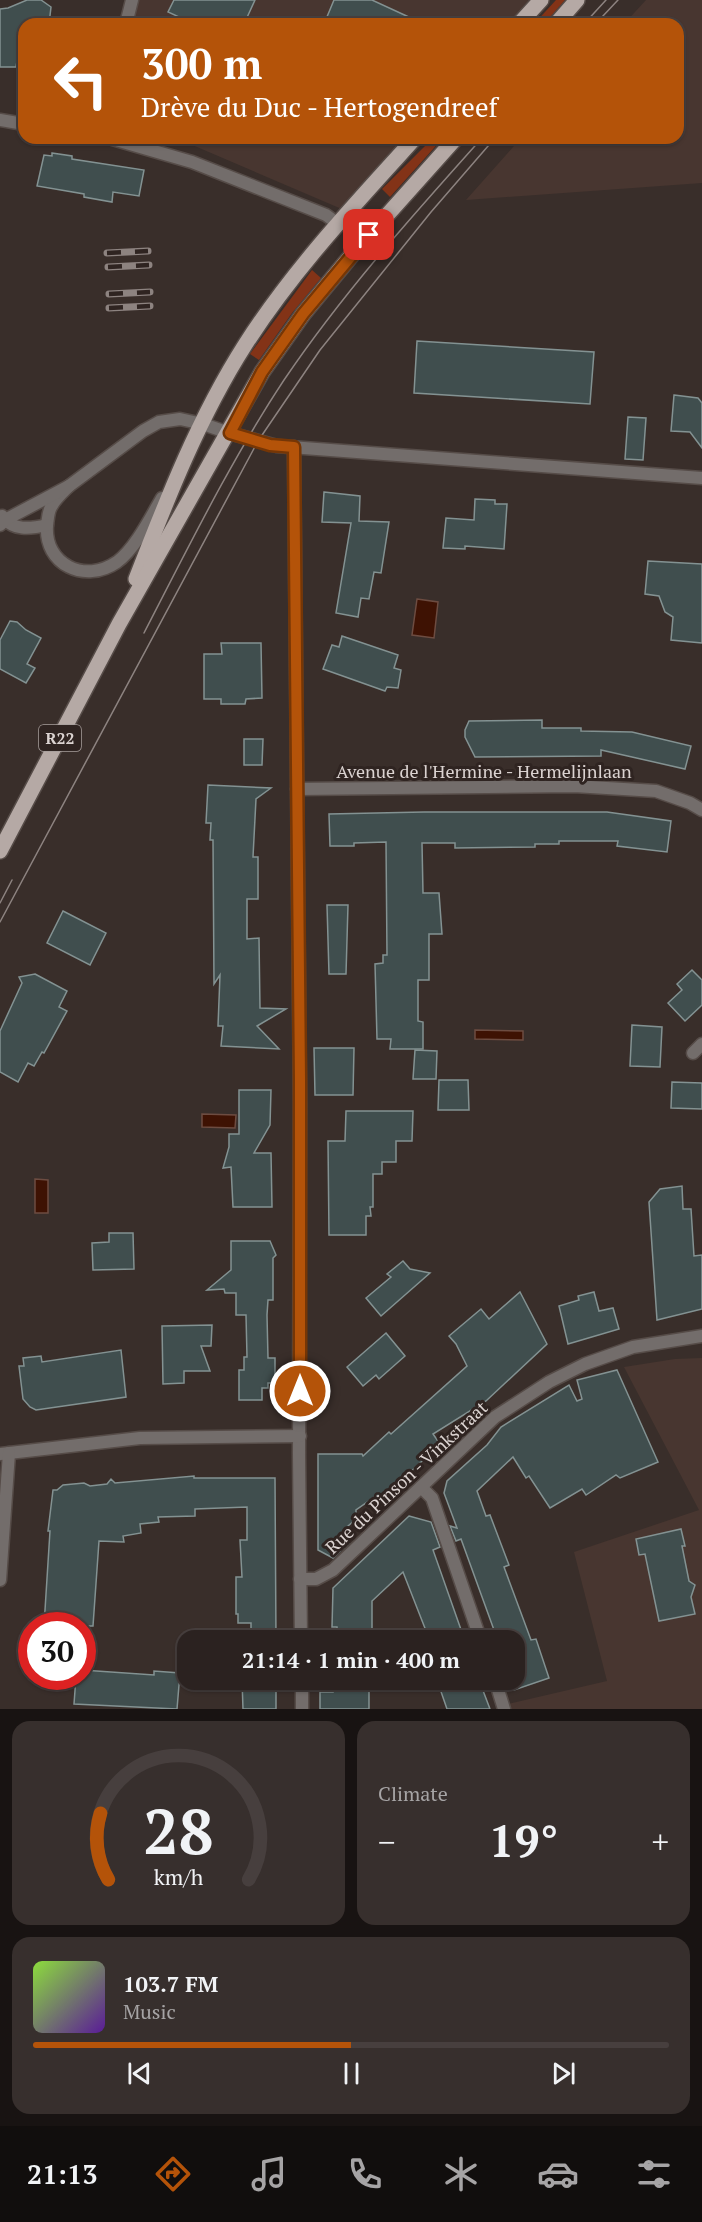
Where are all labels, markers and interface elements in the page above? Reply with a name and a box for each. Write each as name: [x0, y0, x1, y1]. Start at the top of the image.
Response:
text: 300 m: [141, 35, 262, 91]
icon: left: [42, 42, 120, 120]
text: Drève du Duc - Hertogendreef: [141, 89, 498, 125]
pin: [343, 209, 394, 260]
icon: arrive: [352, 218, 385, 251]
road number: R22: [39, 725, 81, 751]
street label: Avenue de l'Hermine - Hermelijnlaan: [336, 759, 632, 783]
position arrow: [268, 1359, 332, 1423]
street label: Rue du Pinson - Vinkstraat: [320, 1395, 493, 1559]
speed limit sign: 30: [18, 1612, 96, 1690]
text: 21:14 · 1 min · 400 m: [242, 1645, 460, 1674]
text: Climate: [378, 1780, 448, 1807]
text: 28: [143, 1789, 214, 1872]
text: 19°: [489, 1810, 558, 1870]
text: −: [378, 1820, 396, 1863]
text: +: [651, 1820, 669, 1863]
text: km/h: [154, 1863, 204, 1891]
text: 103.7 FM: [123, 1969, 218, 1998]
text: Music: [123, 1998, 176, 2025]
icon: previous: [123, 2057, 156, 2090]
icon: pause: [335, 2057, 368, 2090]
icon: next: [547, 2057, 580, 2090]
icon: directions: [152, 2153, 194, 2195]
icon: music: [248, 2153, 290, 2195]
icon: phone: [344, 2153, 386, 2195]
icon: climate: [440, 2153, 482, 2195]
icon: car: [537, 2153, 579, 2195]
icon: filters: [633, 2153, 675, 2195]
text: 21:13: [27, 2156, 97, 2192]

